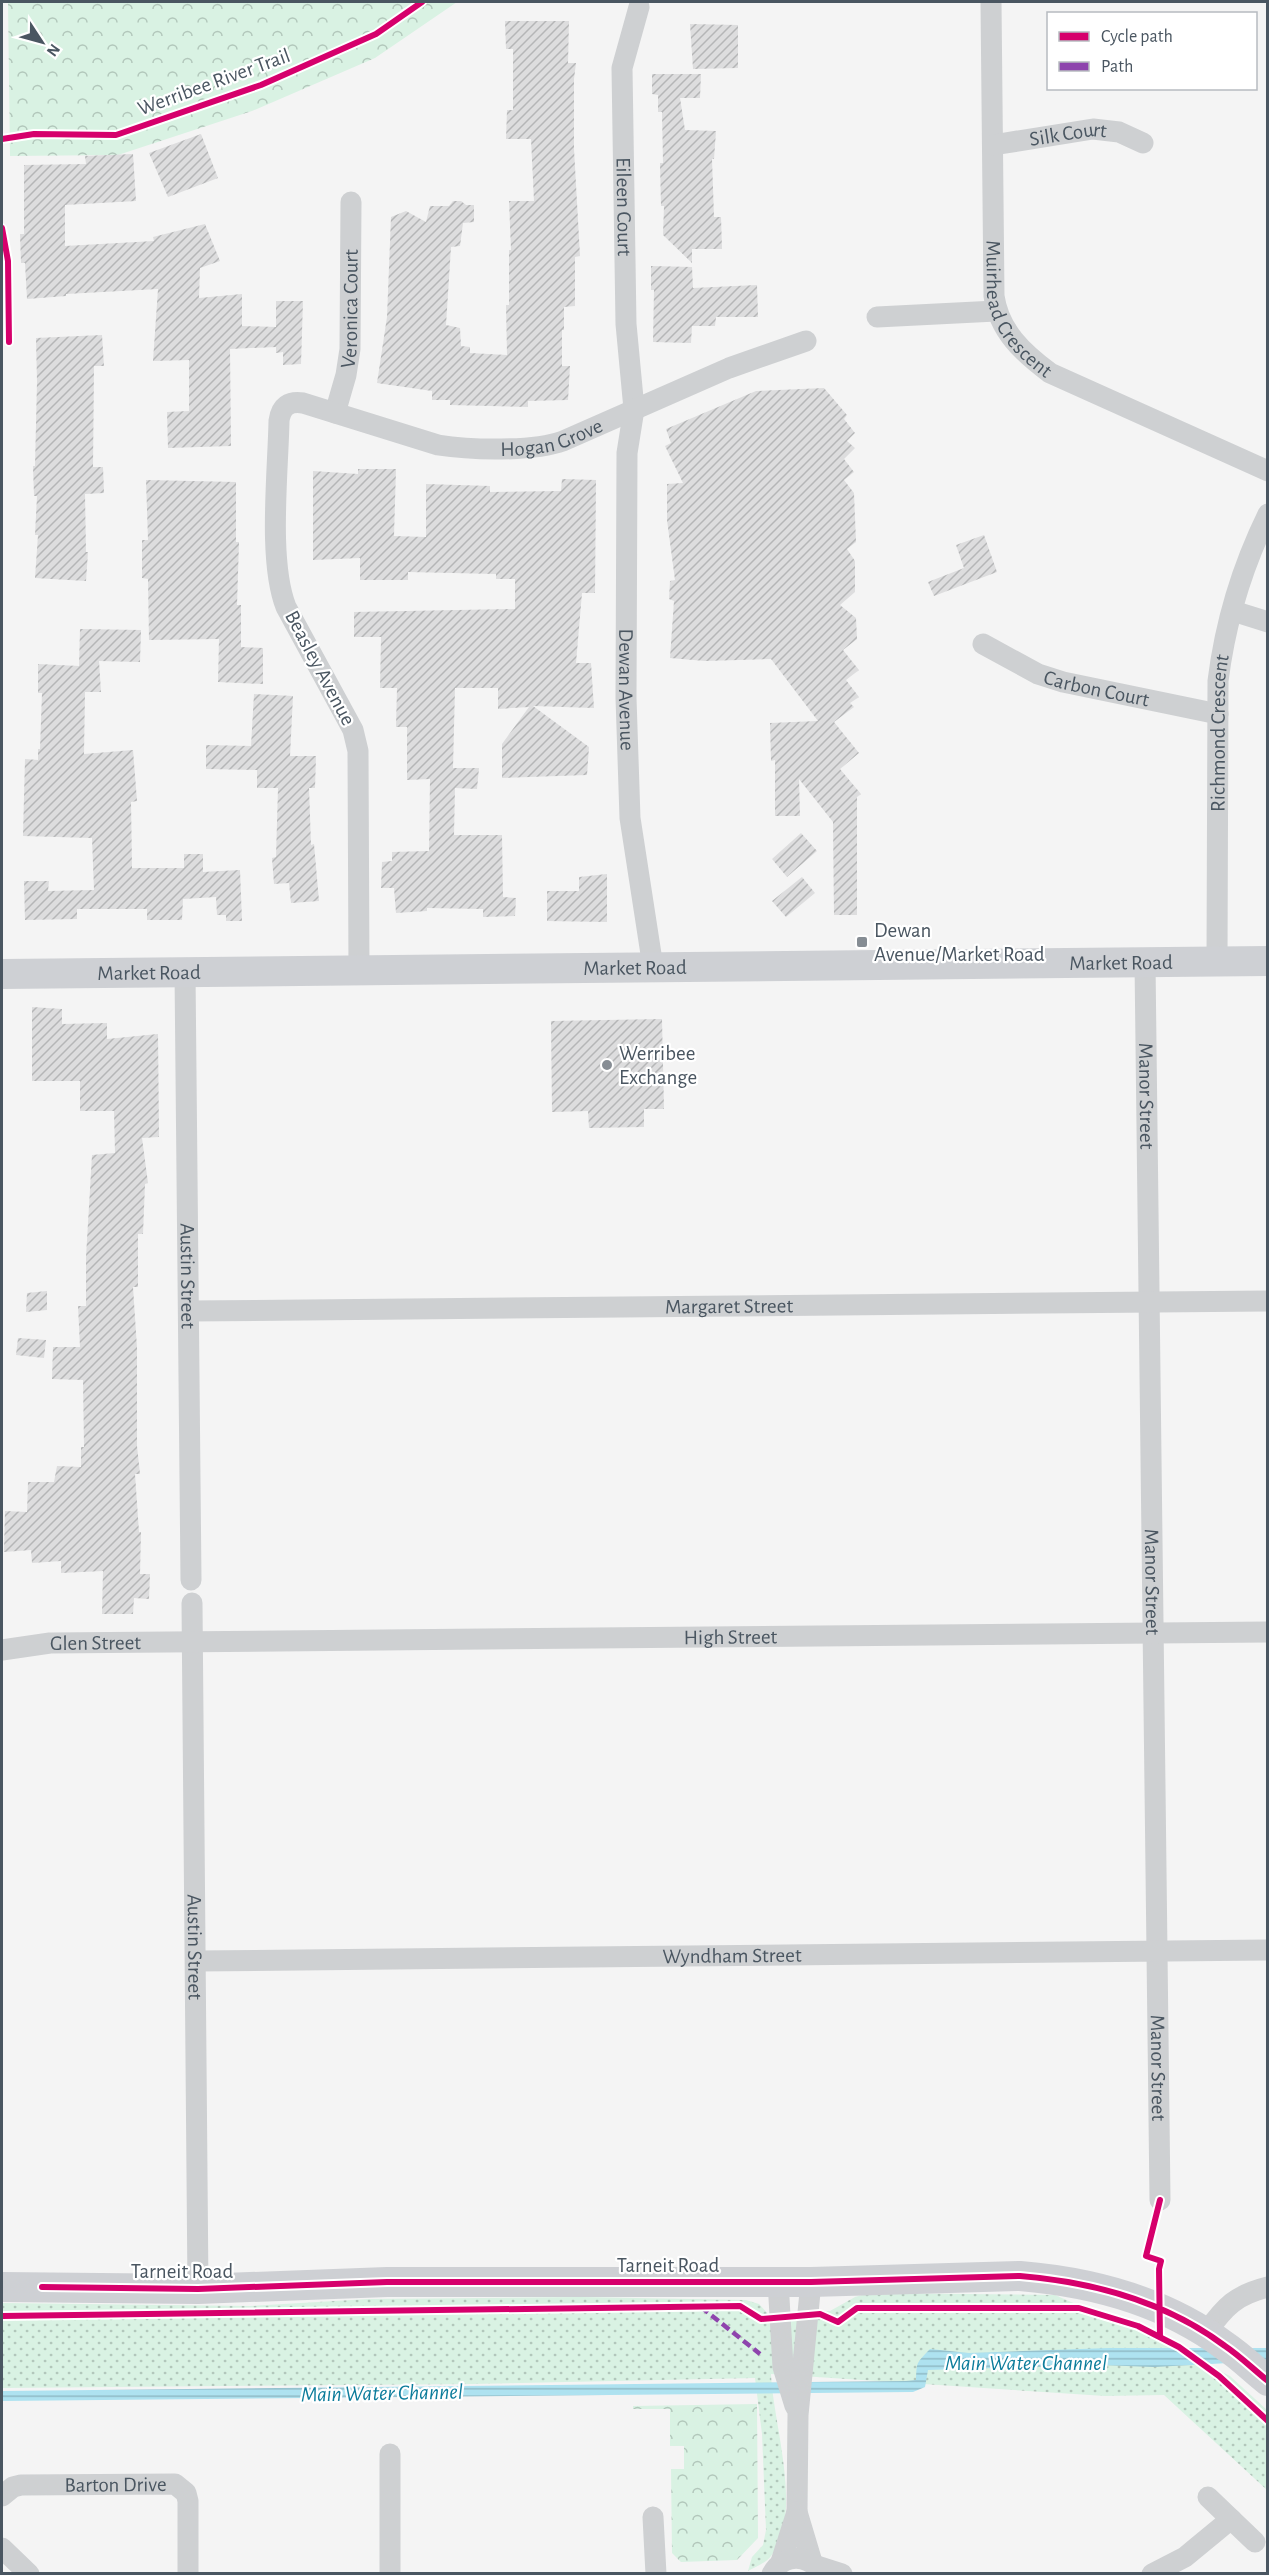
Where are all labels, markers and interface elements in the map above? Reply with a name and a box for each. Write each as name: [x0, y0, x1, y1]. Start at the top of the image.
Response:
north arrow: [12, 12, 72, 72]
legend: [1047, 12, 1257, 90]
text: Cycle path: [1101, 28, 1173, 46]
text: N: [44, 41, 63, 59]
street label: Werribee River Trail: [135, 45, 293, 119]
text: Path: [1101, 58, 1133, 76]
street label: Silk Court: [1028, 119, 1108, 150]
street label: Eileen Court: [613, 157, 635, 257]
street label: Muirhead Crescent: [983, 240, 1056, 381]
street label: Veronica Court: [337, 249, 361, 370]
street label: Hogan Grove: [500, 415, 606, 460]
street label: Beasley Avenue: [281, 607, 359, 729]
street label: Dewan Avenue: [615, 629, 638, 751]
street label: Richmond Crescent: [1207, 652, 1232, 812]
street label: Carbon Court: [1041, 666, 1151, 710]
place label: Dewan Avenue/Market Road: [874, 920, 1045, 965]
marker: Dewan Avenue/Market Road: [855, 935, 869, 949]
street label: Market Road: [1069, 951, 1173, 974]
street label: Market Road: [583, 956, 687, 979]
street label: Market Road: [97, 961, 201, 984]
place label: Werribee Exchange: [619, 1043, 697, 1088]
street label: Manor Street: [1135, 1043, 1158, 1150]
marker: Werribee Exchange: [600, 1058, 614, 1072]
street label: Austin Street: [177, 1223, 199, 1329]
street label: Margaret Street: [665, 1295, 793, 1317]
street label: Manor Street: [1141, 1529, 1164, 1636]
street label: High Street: [684, 1626, 778, 1648]
street label: Glen Street: [50, 1632, 141, 1653]
street label: Austin Street: [184, 1894, 206, 2000]
street label: Wyndham Street: [662, 1944, 802, 1967]
street label: Manor Street: [1147, 2015, 1170, 2122]
street label: Tarneit Road: [617, 2255, 719, 2276]
street label: Tarneit Road: [131, 2261, 233, 2282]
water label: Main Water Channel: [945, 2352, 1107, 2374]
water label: Main Water Channel: [301, 2381, 463, 2405]
street label: Barton Drive: [64, 2474, 167, 2495]

